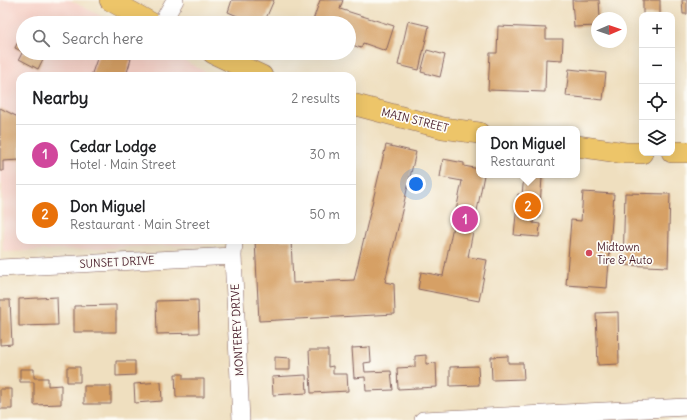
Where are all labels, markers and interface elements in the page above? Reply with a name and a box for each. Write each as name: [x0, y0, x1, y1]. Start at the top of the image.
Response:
north arrow: [591, 12, 627, 48]
map controls: [639, 12, 675, 156]
button: +: [639, 12, 675, 48]
search box: [16, 16, 356, 60]
icon: search: [30, 27, 52, 49]
text: Search here: [62, 29, 143, 48]
button: −: [639, 48, 675, 84]
button: locate: [639, 84, 675, 120]
text: Nearby: [32, 87, 88, 109]
text: 2 results: [291, 90, 340, 107]
street label: MAIN STREET: [380, 105, 450, 135]
button: layers: [639, 120, 675, 156]
popup: [476, 126, 580, 178]
text: Don Miguel: [490, 134, 566, 153]
text: Cedar Lodge: [70, 137, 156, 156]
text: 1: [42, 146, 48, 163]
text: 30 m: [310, 146, 340, 163]
text: Restaurant: [490, 153, 555, 170]
text: Hotel · Main Street: [70, 156, 176, 173]
your location: [406, 174, 426, 194]
pin: 2: [515, 191, 541, 221]
text: Don Miguel: [70, 197, 145, 216]
pin: 1: [452, 204, 478, 234]
text: 2: [41, 206, 49, 223]
text: 50 m: [309, 206, 340, 223]
text: Restaurant · Main Street: [70, 216, 210, 233]
place label: Midtown Tire & Auto: [597, 240, 652, 267]
marker: Midtown Tire & Auto: [584, 248, 594, 258]
street label: SUNSET DRIVE: [79, 253, 155, 271]
street label: MONTEREY DRIVE: [228, 284, 246, 376]

